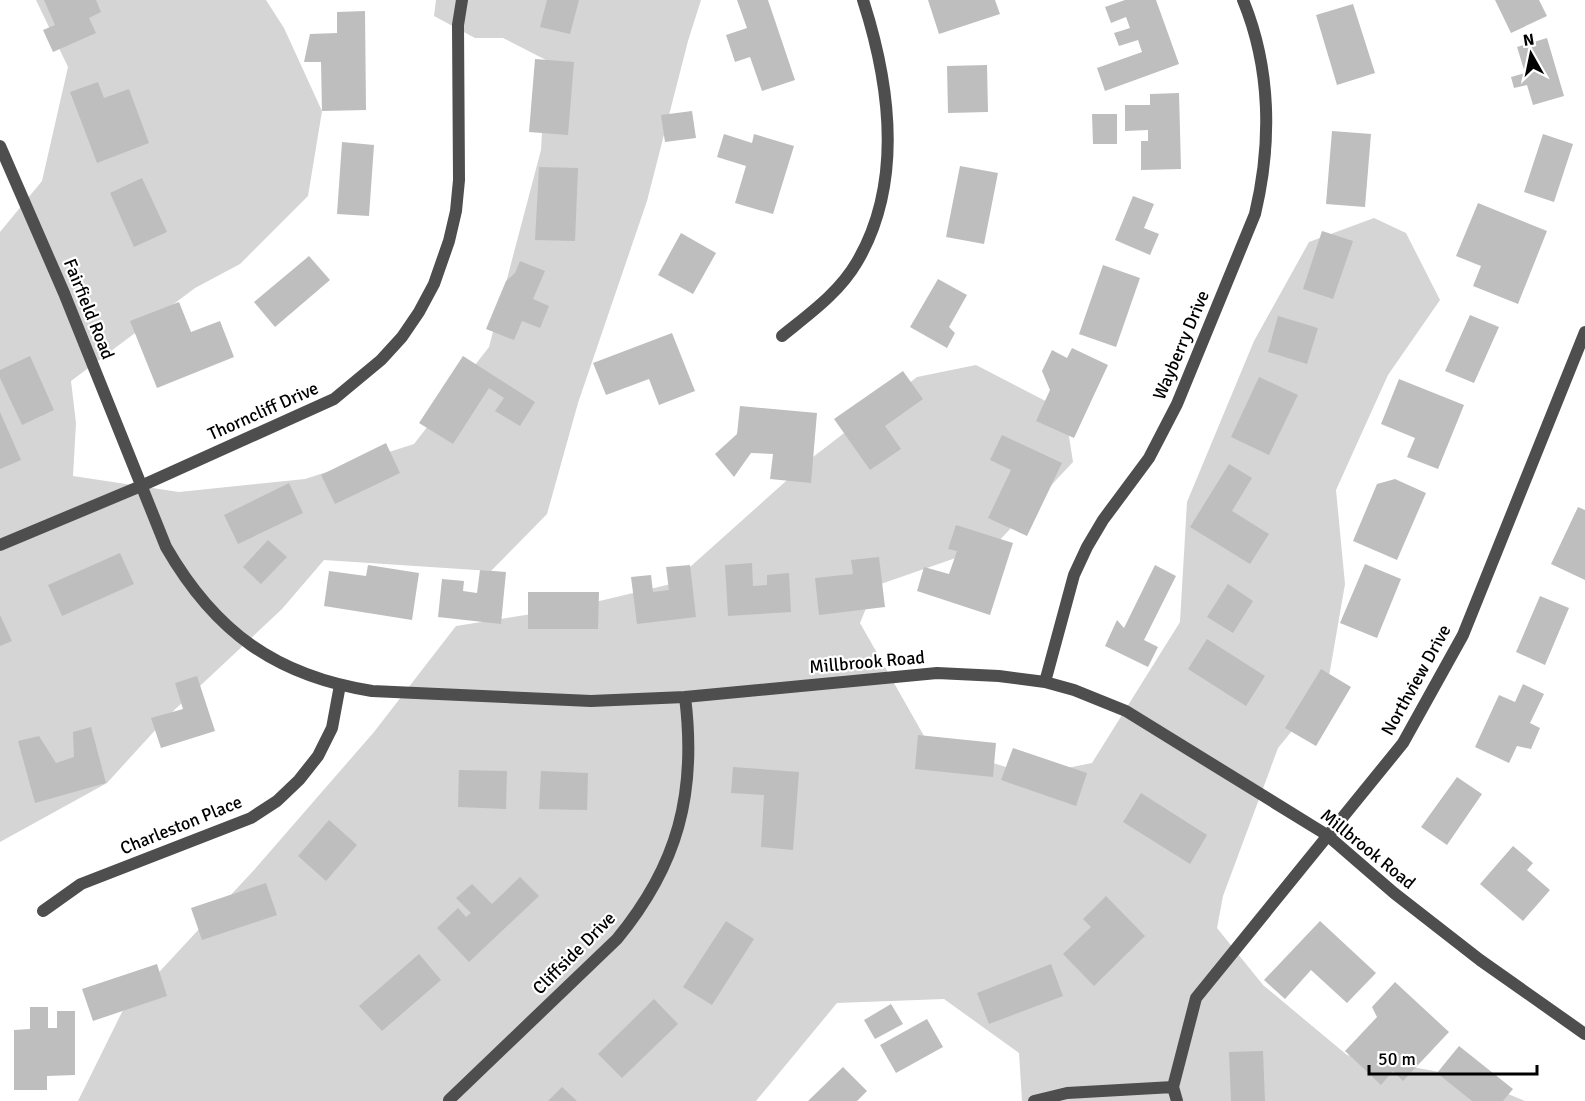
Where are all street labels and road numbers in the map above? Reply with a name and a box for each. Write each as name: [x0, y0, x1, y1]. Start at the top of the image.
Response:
street label: Fairfield Road: [59, 255, 119, 363]
street label: Wayberry Drive: [1148, 287, 1214, 403]
street label: Thorncliff Drive: [204, 377, 322, 445]
street label: Northview Drive: [1376, 621, 1456, 739]
street label: Millbrook Road: [808, 646, 926, 678]
street label: Charleston Place: [117, 791, 245, 859]
street label: Millbrook Road: [1316, 804, 1420, 894]
street label: Cliffside Drive: [528, 907, 620, 999]

